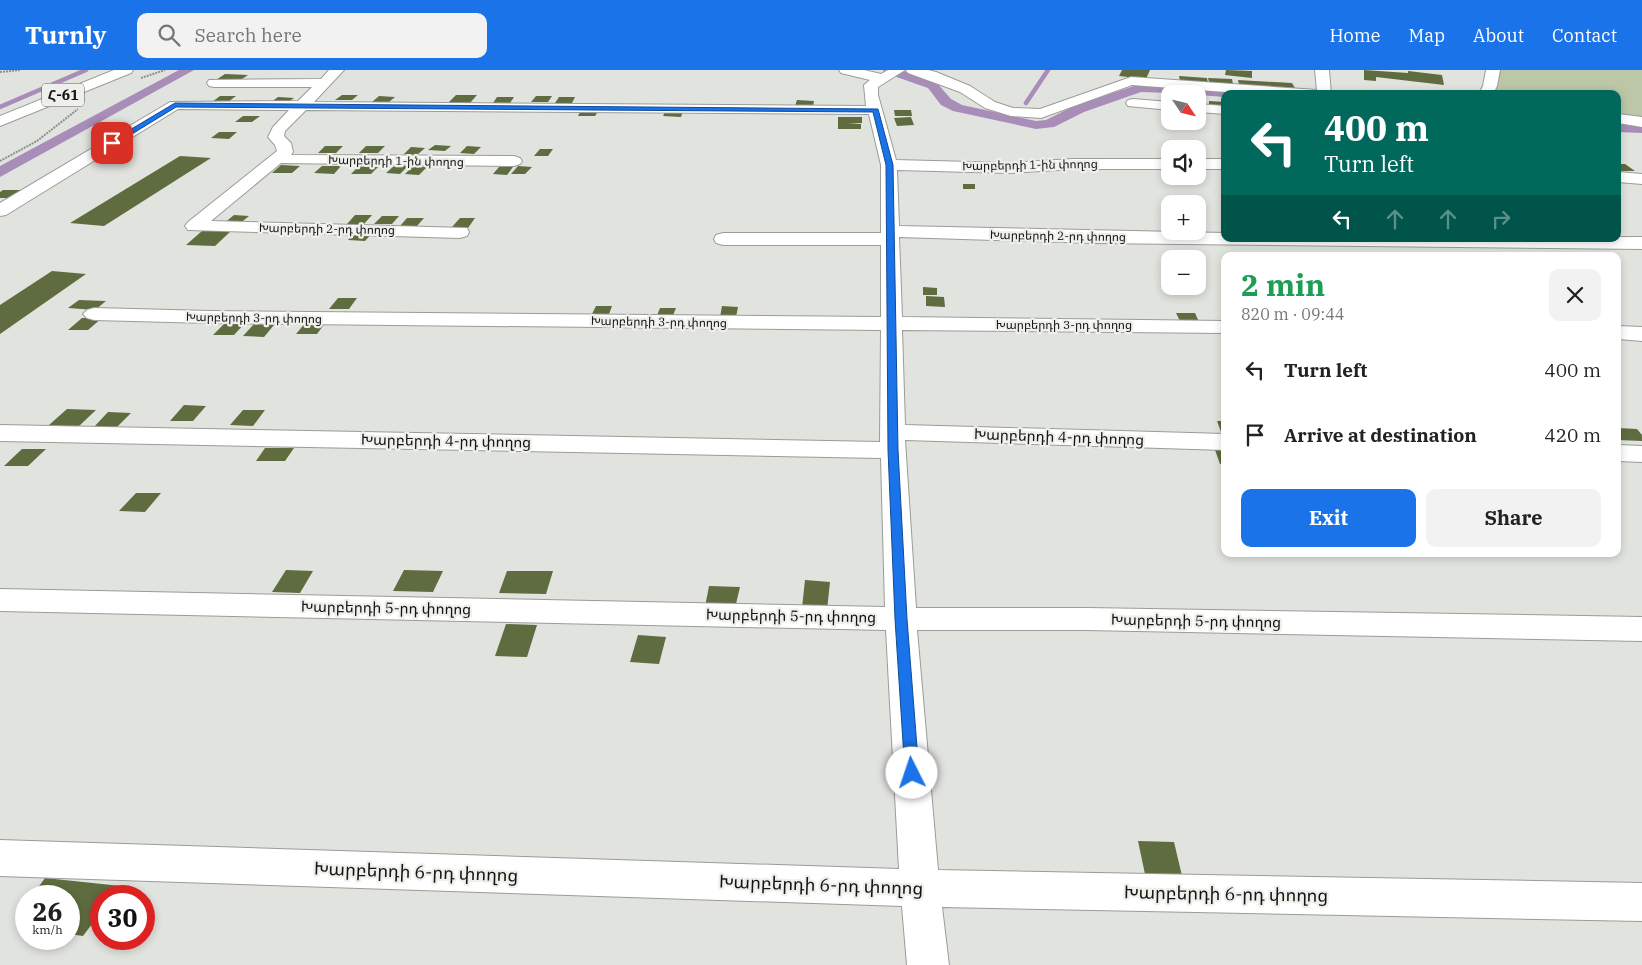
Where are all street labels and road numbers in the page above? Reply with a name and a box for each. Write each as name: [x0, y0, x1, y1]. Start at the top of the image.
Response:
road number: Հ-61: [42, 84, 84, 106]
street label: Խարբերդի 1-ին փողոց: [328, 152, 464, 169]
street label: Խարբերդի 1-ին փողոց: [962, 156, 1098, 173]
street label: Խարբերդի 2-րդ փողոց: [259, 220, 395, 237]
street label: Խարբերդի 2-րդ փողոց: [990, 227, 1126, 244]
street label: Խարբերդի 3-րդ փողոց: [186, 309, 322, 326]
street label: Խարբերդի 3-րդ փողոց: [591, 313, 727, 330]
street label: Խարբերդի 3-րդ փողոց: [996, 317, 1132, 332]
street label: Խարբերդի 4-րդ փողոց: [974, 424, 1144, 449]
street label: Խարբերդի 4-րդ փողոց: [361, 430, 531, 451]
street label: Խարբերդի 5-րդ փողոց: [301, 597, 471, 618]
street label: Խարբերդի 5-րդ փողոց: [706, 605, 876, 626]
street label: Խարբերդի 5-րդ փողոց: [1111, 610, 1281, 631]
street label: Խարբերդի 6-րդ փողոց: [313, 856, 519, 887]
street label: Խարբերդի 6-րդ փողոց: [718, 869, 924, 900]
street label: Խարբերդի 6-րդ փողոց: [1124, 880, 1328, 907]

